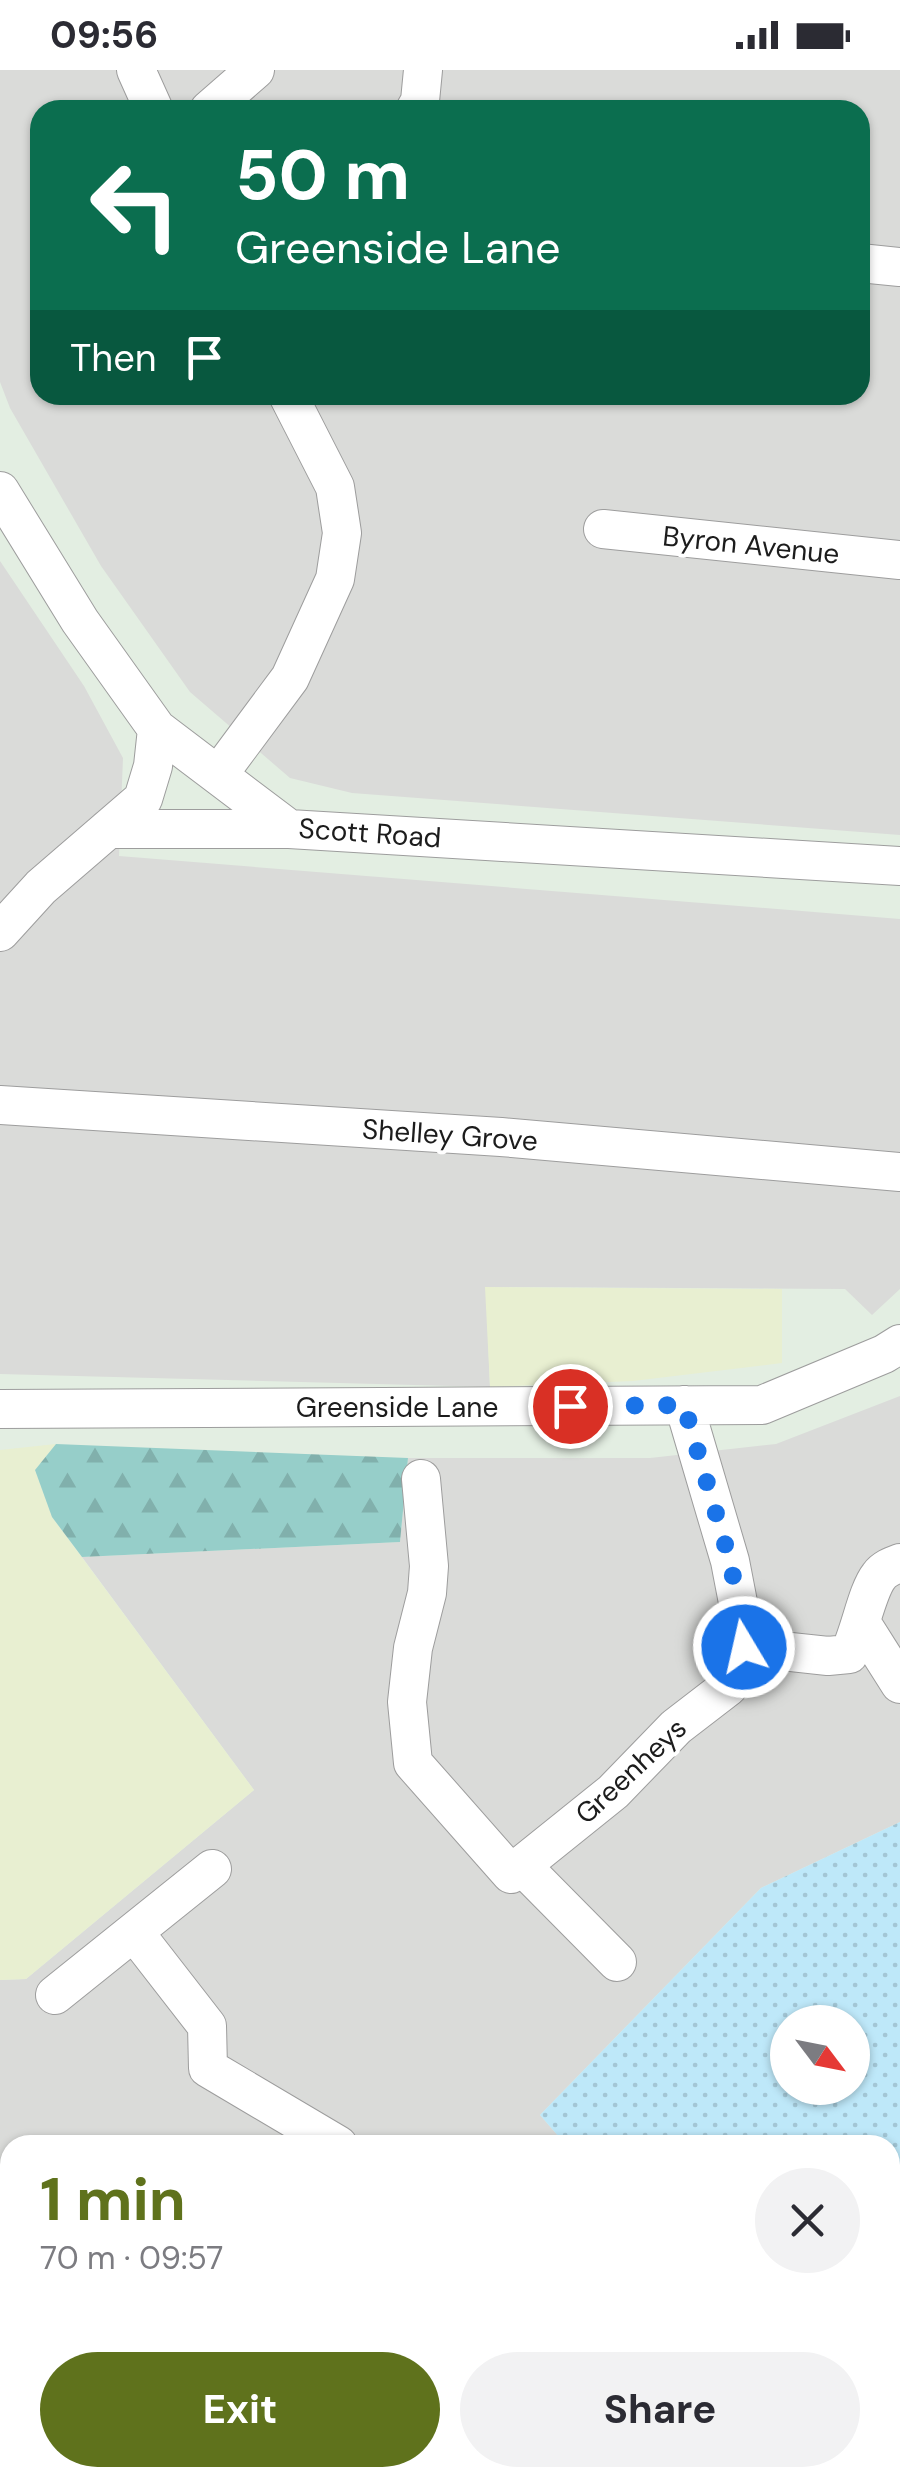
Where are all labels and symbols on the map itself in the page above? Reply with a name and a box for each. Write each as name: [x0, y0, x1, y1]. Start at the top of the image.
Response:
street label: Byron Avenue: [661, 517, 841, 573]
street label: Scott Road: [297, 810, 443, 856]
street label: Shelley Grove: [361, 1110, 539, 1160]
pin: [528, 1364, 613, 1449]
street label: Greenside Lane: [296, 1389, 498, 1426]
position arrow: [692, 1595, 796, 1699]
street label: Greenheys: [567, 1710, 695, 1832]
north arrow: [770, 2005, 870, 2105]

